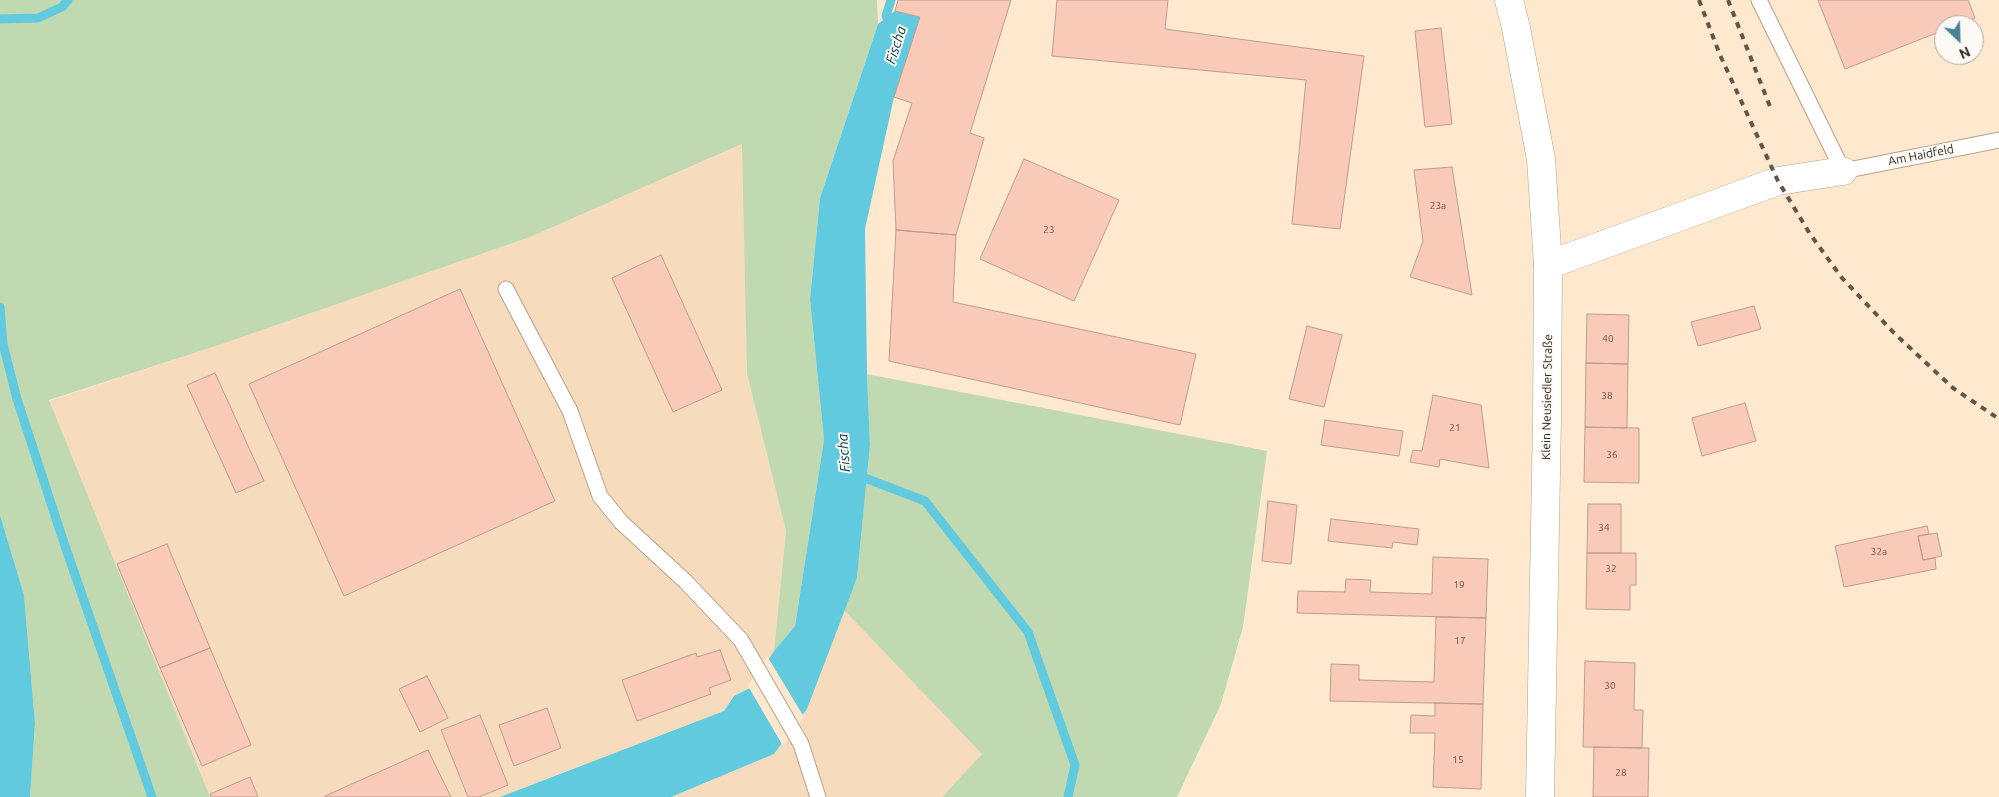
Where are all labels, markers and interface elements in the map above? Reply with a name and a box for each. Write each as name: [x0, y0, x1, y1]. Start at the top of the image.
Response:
north arrow: [1934, 15, 1984, 65]
water label: Fischa: [882, 24, 910, 66]
text: N: [1957, 43, 1973, 62]
street label: Am Haidfeld: [1887, 142, 1955, 168]
house number: 23a: [1430, 200, 1446, 212]
house number: 23: [1043, 224, 1055, 236]
house number: 40: [1602, 333, 1614, 345]
street label: Klein Neusiedler Straße: [1539, 334, 1555, 460]
house number: 38: [1601, 390, 1613, 402]
house number: 21: [1449, 422, 1461, 434]
water label: Fischa: [834, 433, 854, 473]
house number: 36: [1606, 449, 1618, 461]
house number: 34: [1598, 522, 1610, 534]
house number: 32a: [1871, 546, 1887, 558]
house number: 32: [1605, 563, 1617, 575]
house number: 19: [1453, 579, 1465, 591]
house number: 17: [1454, 635, 1466, 647]
house number: 30: [1604, 680, 1616, 692]
house number: 15: [1452, 754, 1464, 766]
house number: 28: [1615, 767, 1627, 779]

